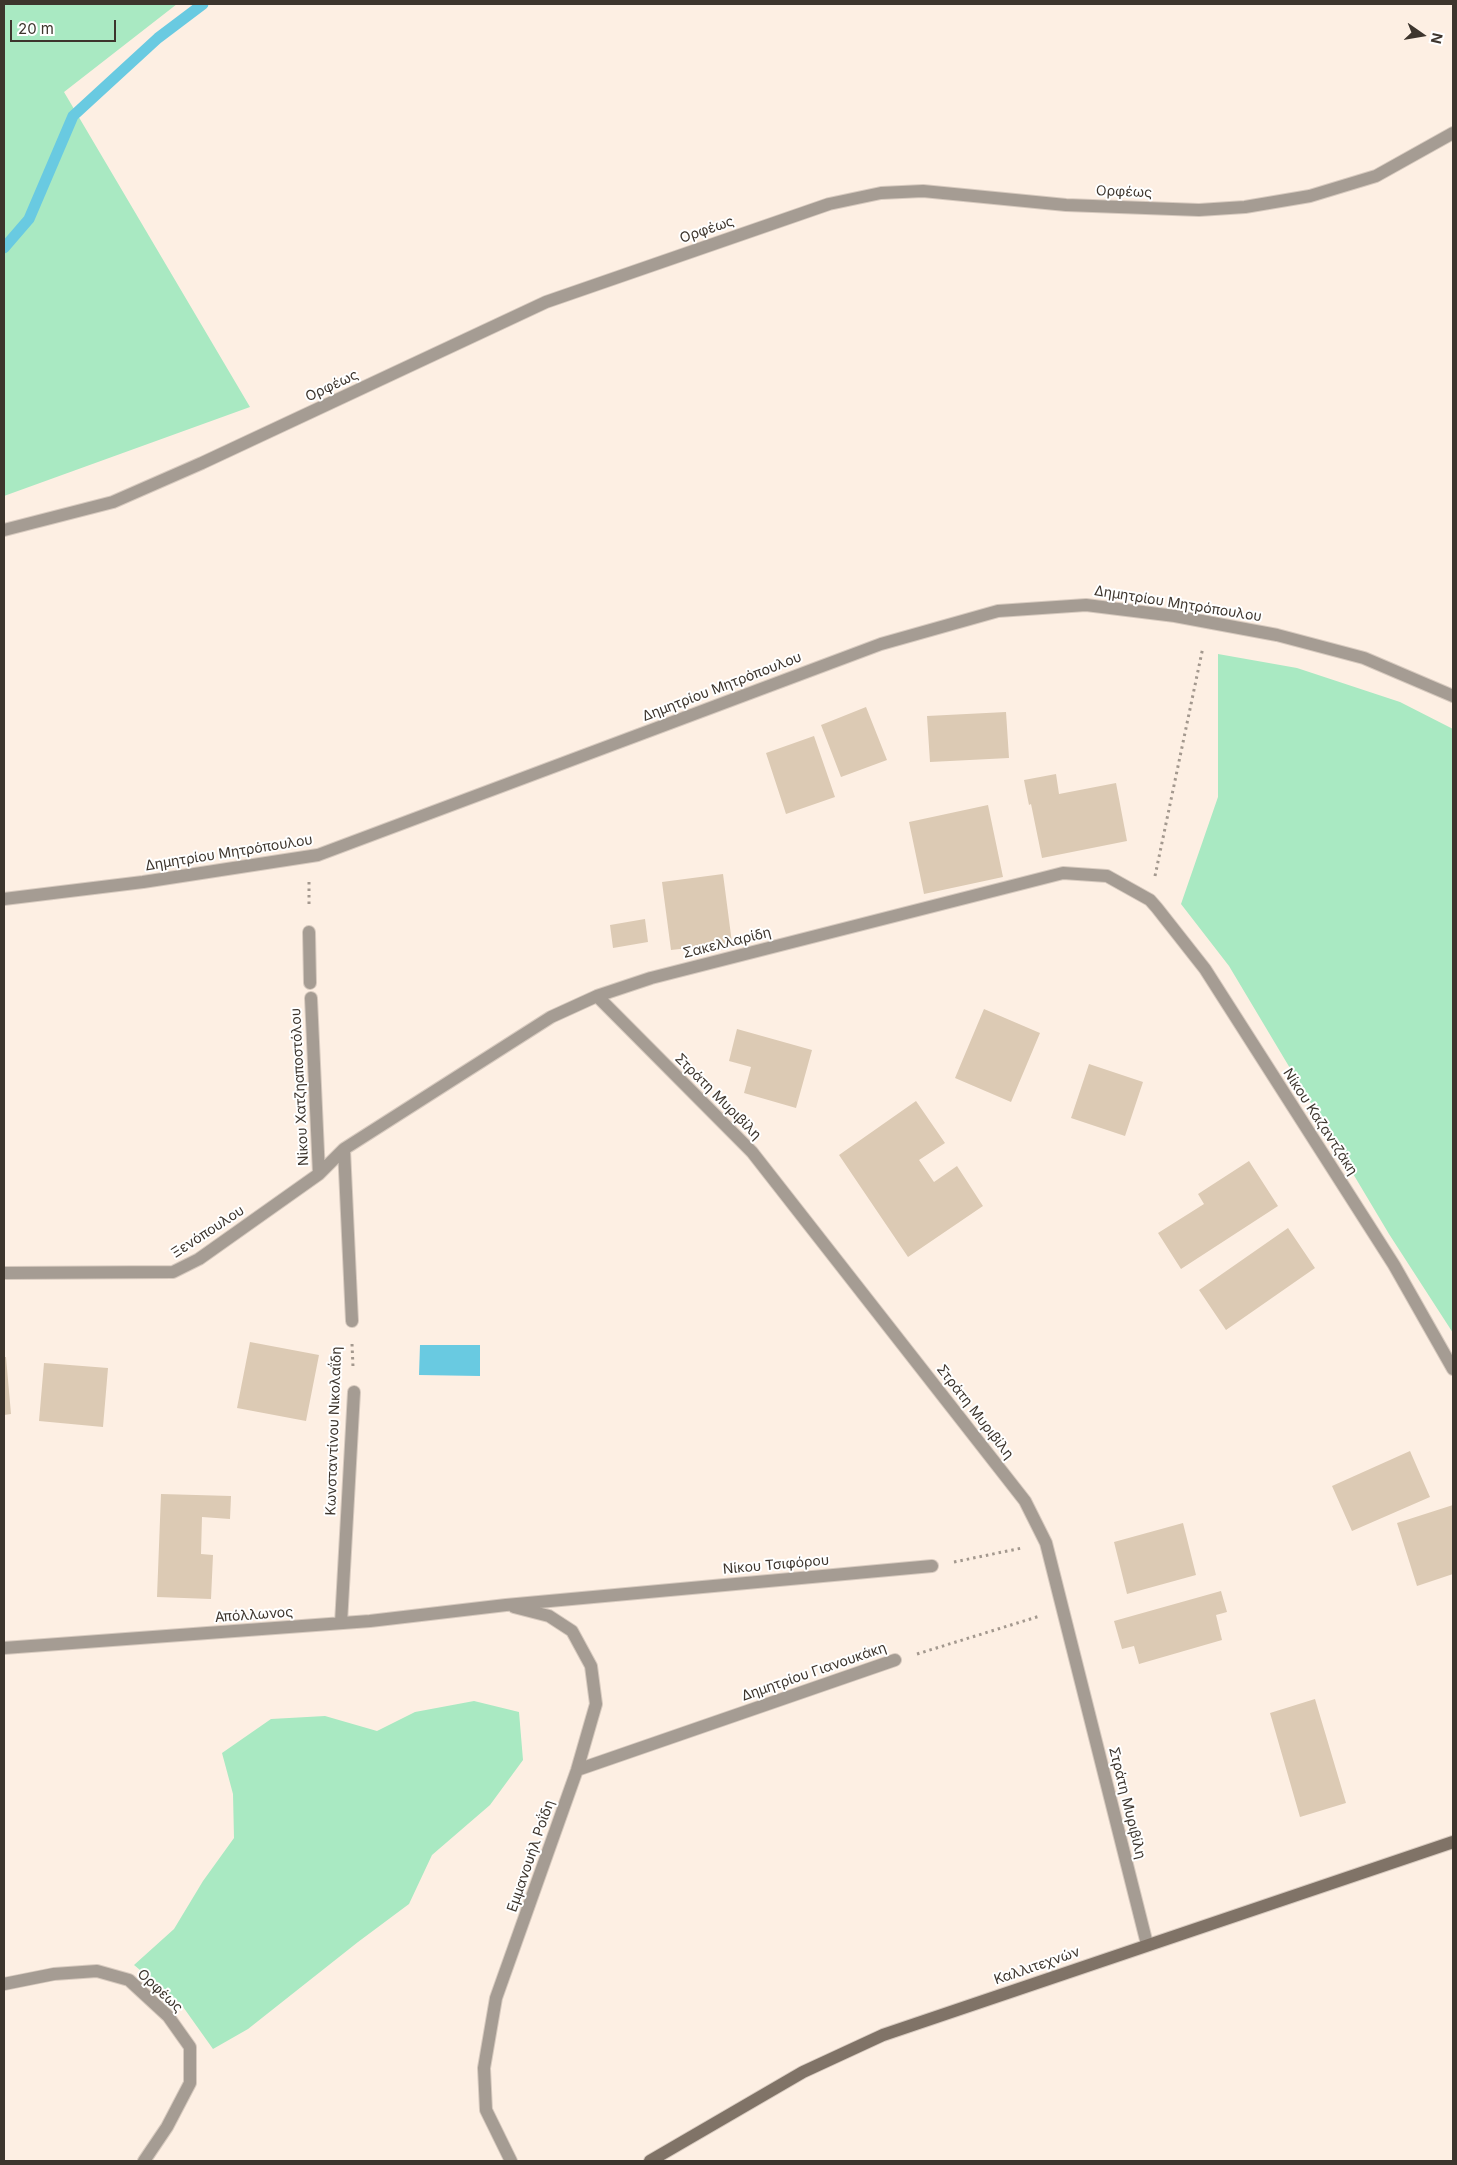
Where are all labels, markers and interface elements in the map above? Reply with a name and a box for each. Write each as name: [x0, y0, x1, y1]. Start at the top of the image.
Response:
scale bar: [12, 10, 119, 42]
north arrow: [1397, 10, 1447, 60]
text: 20 m: [18, 19, 54, 38]
text: N: [1428, 31, 1447, 46]
street label: Ορφέως: [1096, 183, 1152, 201]
street label: Ορφέως: [678, 213, 736, 247]
street label: Ορφέως: [303, 367, 361, 405]
street label: Δημητρίου Μητρόπουλου: [1093, 582, 1263, 626]
street label: Δημητρίου Μητρόπουλου: [640, 649, 804, 725]
street label: Δημητρίου Μητρόπουλου: [144, 831, 314, 875]
street label: Σακελλαρίδη: [681, 924, 773, 962]
street label: Νίκου Χατζηαποστόλου: [287, 1008, 313, 1166]
street label: Στράτη Μυριβίλη: [671, 1050, 765, 1144]
street label: Νίκου Καζαντζάκη: [1279, 1065, 1361, 1179]
street label: Ξενόπουλου: [168, 1202, 248, 1262]
street label: Κωνσταντίνου Νικολαΐδη: [323, 1346, 345, 1516]
street label: Στράτη Μυριβίλη: [933, 1361, 1017, 1463]
street label: Νίκου Τσιφόρου: [722, 1552, 830, 1578]
street label: Απόλλωνος: [214, 1604, 294, 1626]
street label: Δημητρίου Γιανουκάκη: [739, 1639, 889, 1705]
street label: Στράτη Μυριβίλη: [1105, 1745, 1149, 1861]
street label: Εμμανουήλ Ροΐδη: [504, 1798, 558, 1914]
street label: Καλλιτεχνών: [992, 1943, 1082, 1989]
street label: Ορφέως: [134, 1966, 186, 2016]

